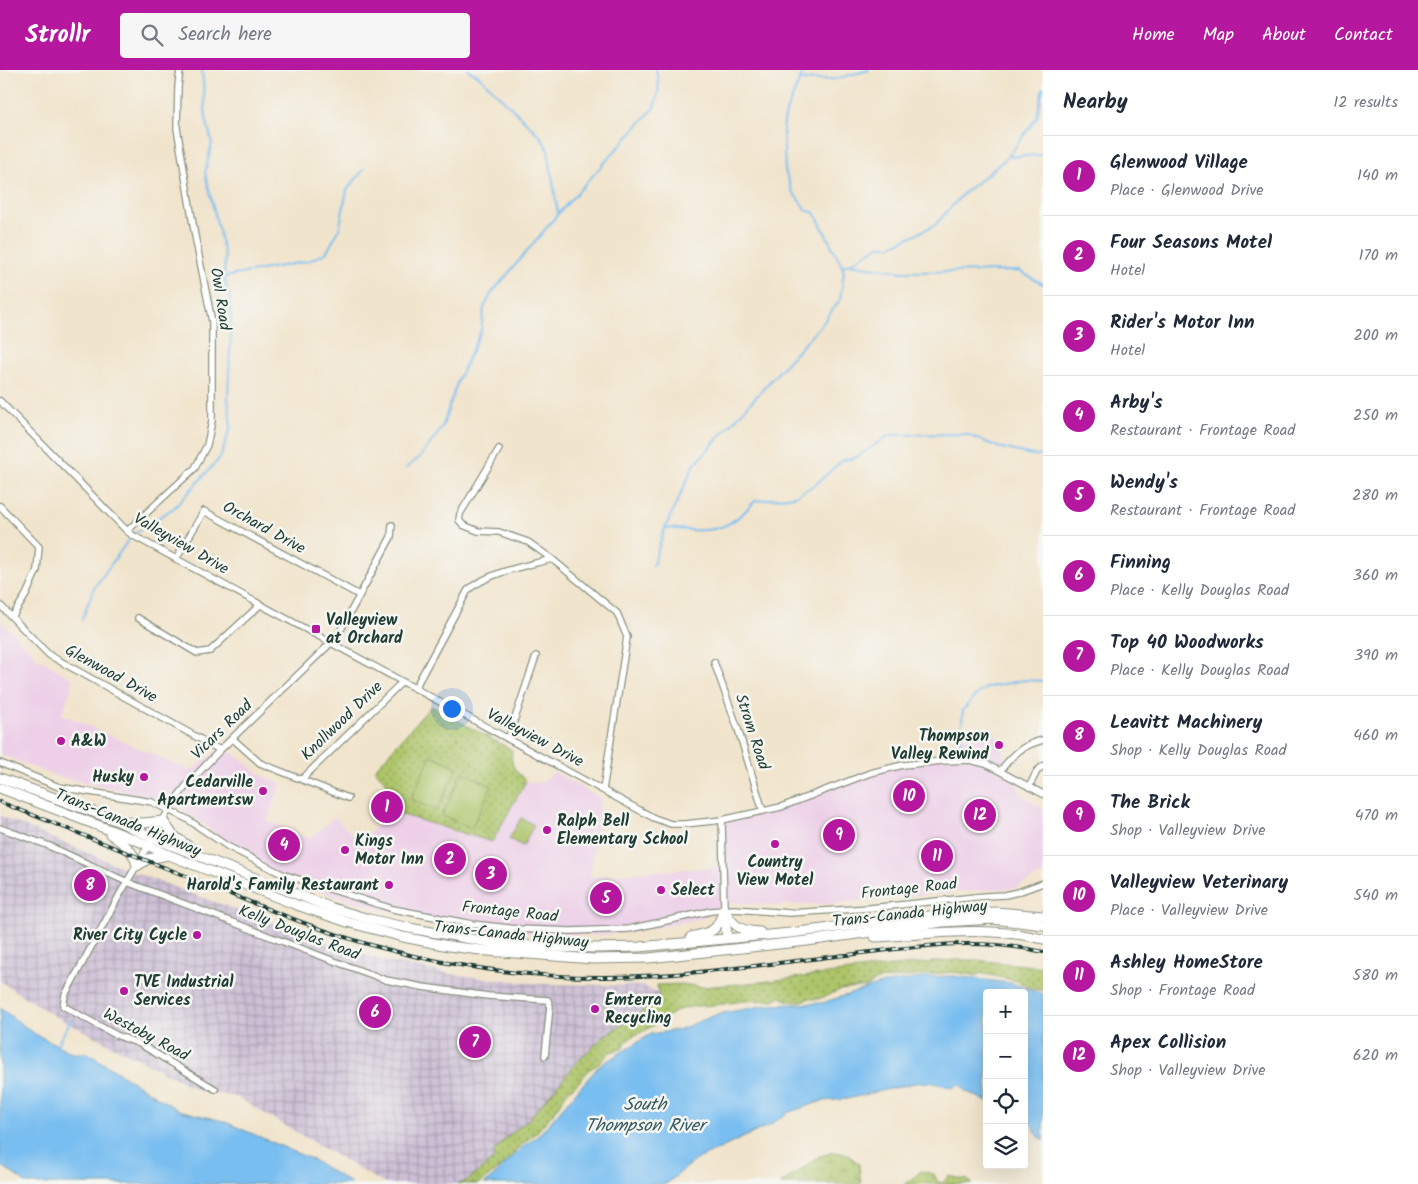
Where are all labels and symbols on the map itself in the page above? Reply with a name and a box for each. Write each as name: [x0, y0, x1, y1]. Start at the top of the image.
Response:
street label: Owl Road: [203, 266, 237, 333]
street label: Orchard Drive: [218, 495, 310, 561]
street label: Valleyview Drive: [128, 506, 234, 582]
place label: Valleyview at Orchard: [326, 608, 403, 651]
marker: Valleyview at Orchard: [310, 623, 322, 635]
street label: Glenwood Drive: [60, 638, 162, 710]
street label: Knollwood Drive: [295, 675, 389, 767]
street label: Strom Road: [728, 691, 776, 774]
street label: Vicars Road: [185, 693, 259, 766]
your location: [439, 696, 465, 722]
street label: Valleyview Drive: [482, 702, 588, 774]
place label: Thompson Valley Rewind: [891, 724, 989, 767]
place label: A&W: [71, 729, 106, 754]
marker: A&W: [55, 735, 67, 747]
marker: Thompson Valley Rewind: [993, 739, 1005, 751]
place label: Husky: [92, 765, 135, 790]
place label: Cedarville Apartmentsw: [157, 770, 254, 813]
marker: Husky: [138, 771, 150, 783]
pin: 10: [893, 777, 925, 815]
street label: Trans-Canada Highway: [51, 782, 205, 864]
marker: Cedarville Apartmentsw: [257, 785, 269, 797]
pin: 1: [371, 788, 403, 826]
pin: 12: [964, 796, 996, 834]
place label: Ralph Bell Elementary School: [557, 809, 689, 852]
pin: 9: [823, 816, 855, 854]
marker: Ralph Bell Elementary School: [541, 824, 553, 836]
pin: 4: [268, 826, 300, 864]
place label: Kings Motor Inn: [355, 829, 424, 872]
pin: 11: [921, 837, 953, 875]
marker: Country View Motel: [769, 838, 781, 850]
pin: 2: [434, 840, 466, 878]
marker: Kings Motor Inn: [339, 844, 351, 856]
place label: Country View Motel: [737, 850, 814, 893]
pin: 3: [475, 855, 507, 893]
pin: 8: [74, 866, 106, 904]
street label: Frontage Road: [860, 871, 959, 906]
place label: Harold's Family Restaurant: [186, 873, 380, 898]
place label: Select: [671, 878, 716, 903]
marker: Harold's Family Restaurant: [383, 879, 395, 891]
pin: 5: [590, 879, 622, 917]
marker: Select: [655, 884, 667, 896]
street label: Trans-Canada Highway: [831, 893, 989, 935]
street label: Frontage Road: [461, 895, 560, 930]
street label: Kelly Douglas Road: [235, 898, 364, 968]
street label: Trans-Canada Highway: [432, 914, 590, 956]
place label: River City Cycle: [73, 923, 187, 948]
marker: River City Cycle: [191, 929, 203, 941]
place label: TVE Industrial Services: [134, 970, 234, 1013]
marker: TVE Industrial Services: [118, 985, 130, 997]
place label: Emterra Recycling: [605, 988, 671, 1031]
pin: 6: [359, 993, 391, 1031]
street label: Westoby Road: [98, 1002, 194, 1069]
marker: Emterra Recycling: [589, 1003, 601, 1015]
pin: 7: [459, 1023, 491, 1061]
water label: South Thompson River: [585, 1091, 709, 1141]

